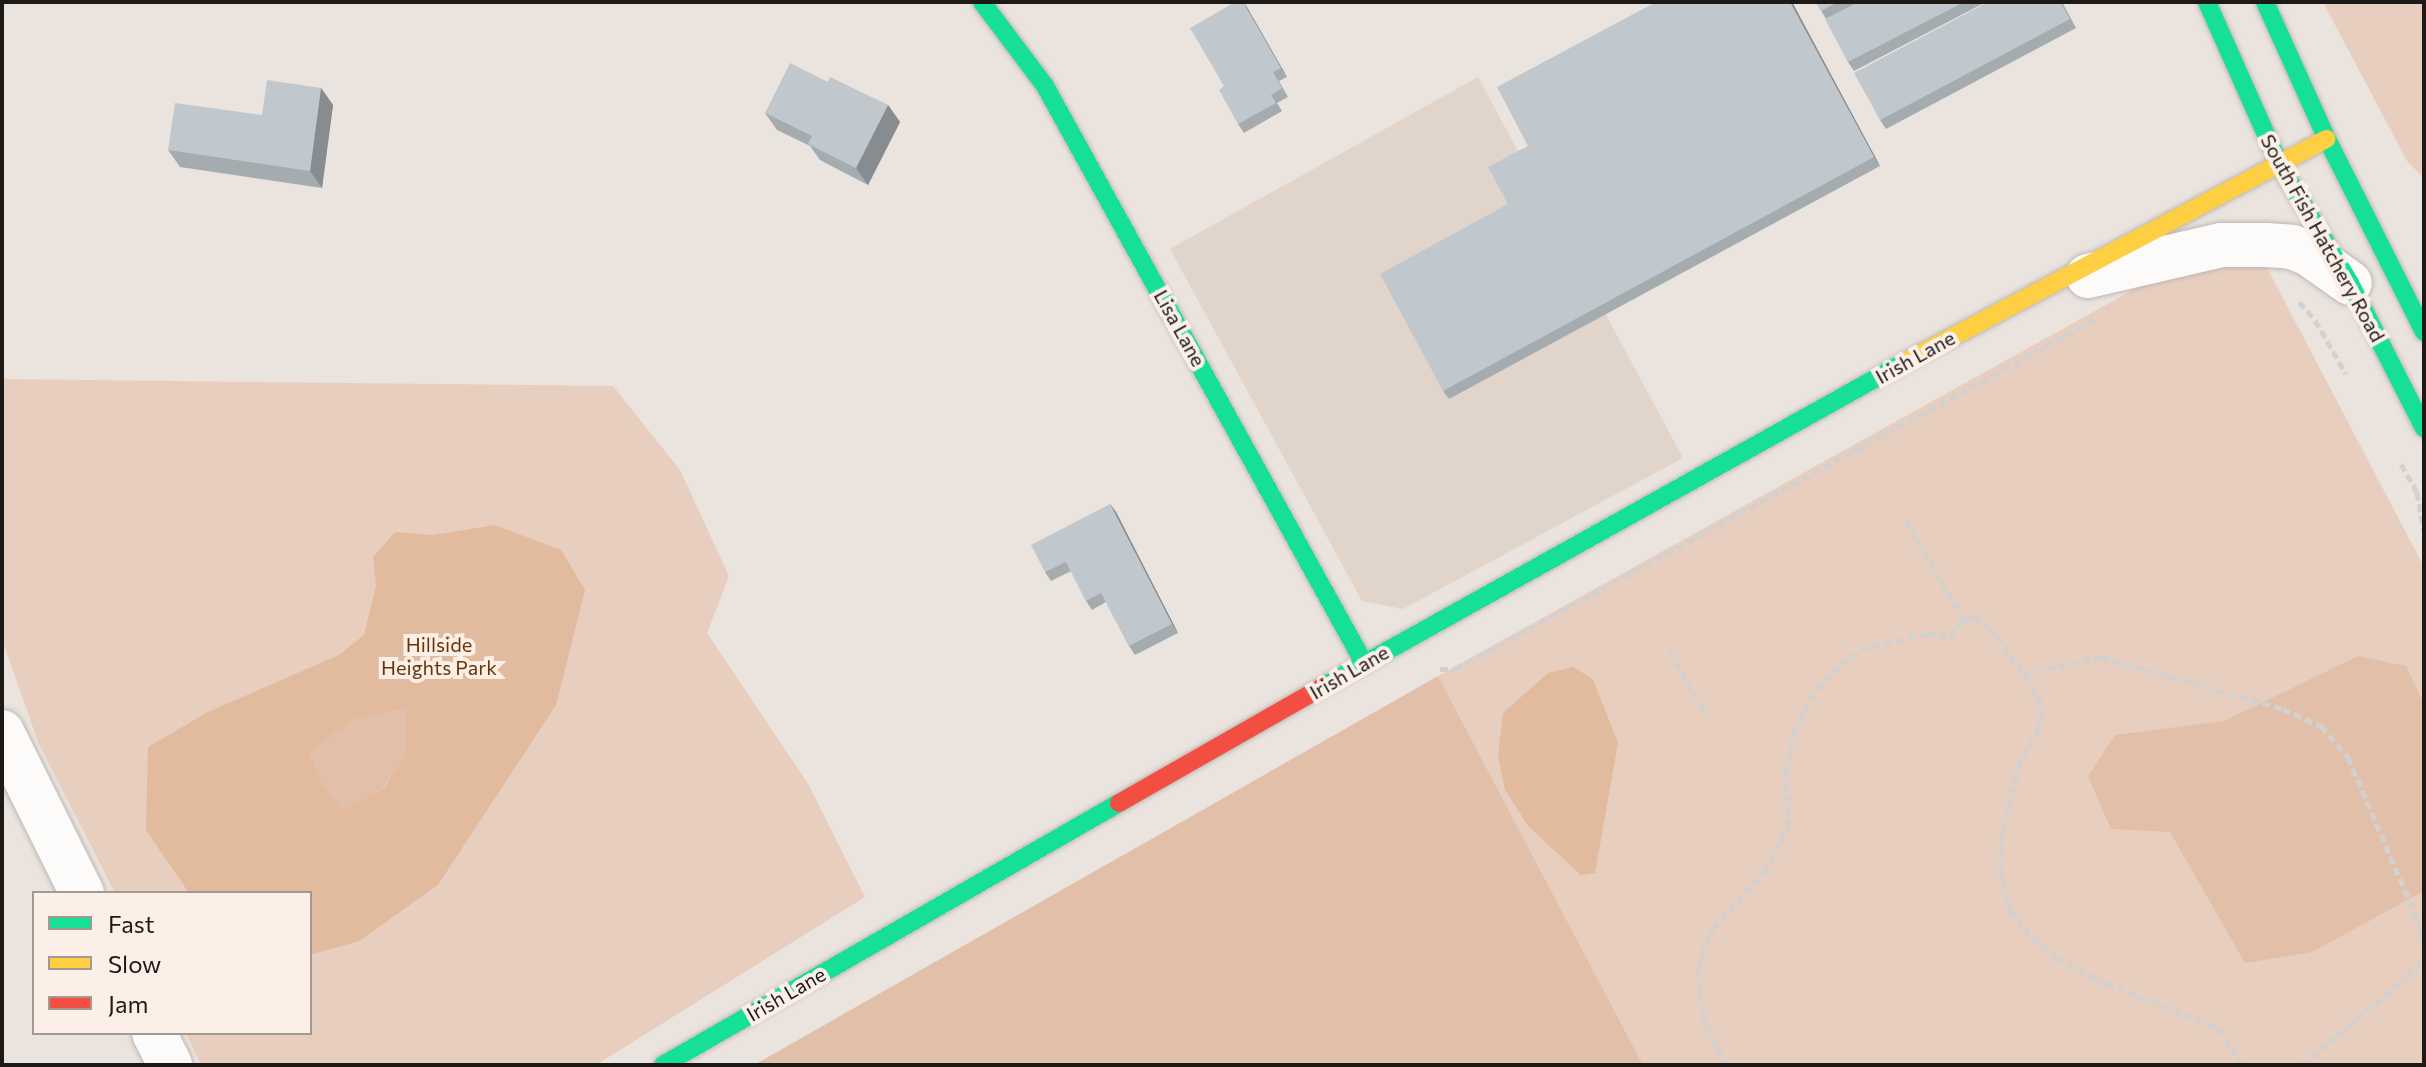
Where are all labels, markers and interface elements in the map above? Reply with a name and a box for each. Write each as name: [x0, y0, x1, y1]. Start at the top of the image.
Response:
street label: South Fish Hatchery Road: [2256, 130, 2390, 346]
street label: Lisa Lane: [1149, 285, 1211, 371]
street label: Irish Lane: [1871, 325, 1959, 389]
park label: Hillside Heights Park: [381, 633, 497, 680]
street label: Irish Lane: [1305, 640, 1393, 704]
legend: [32, 891, 312, 1035]
text: Fast: [108, 909, 155, 938]
text: Slow: [108, 949, 161, 978]
street label: Irish Lane: [742, 962, 830, 1026]
text: Jam: [108, 989, 148, 1018]

